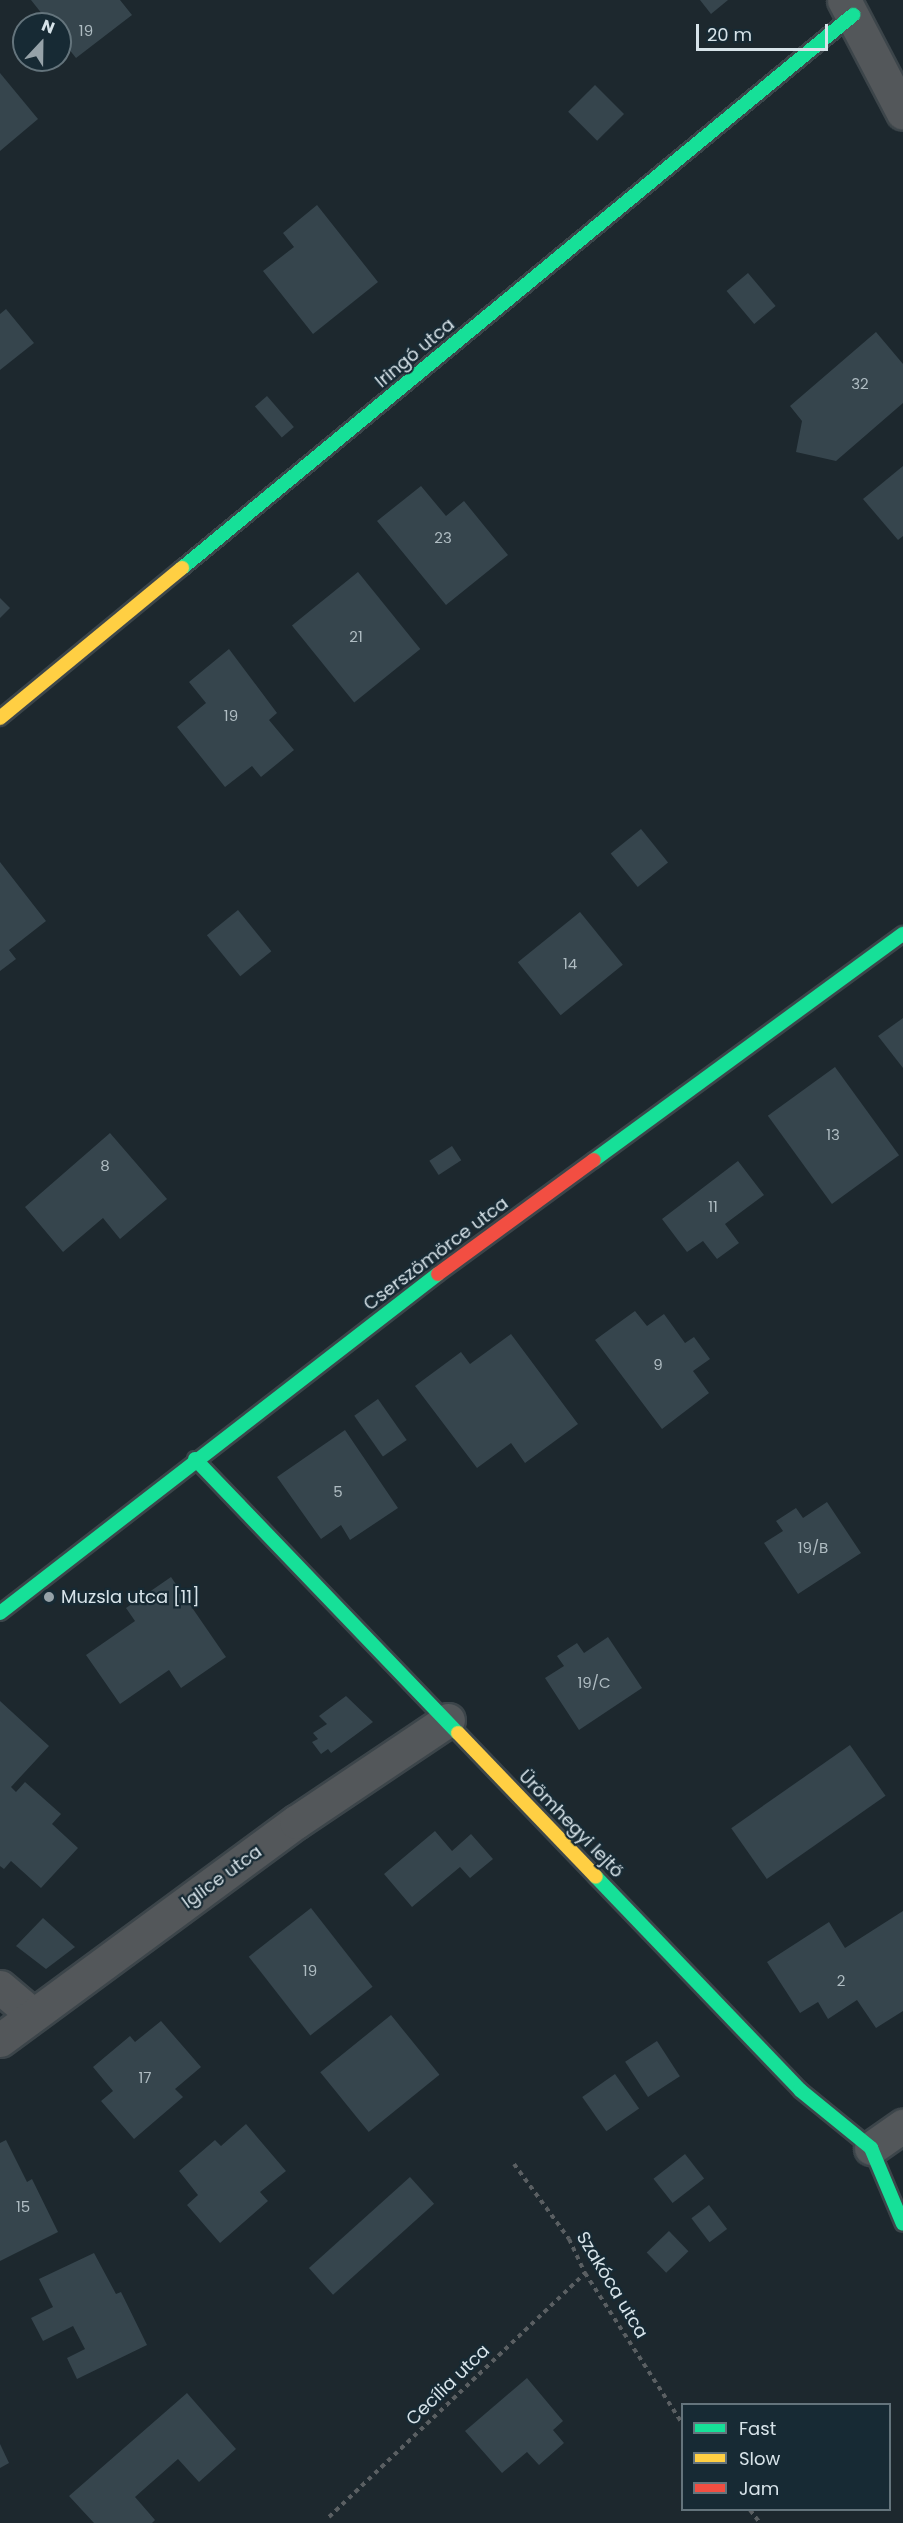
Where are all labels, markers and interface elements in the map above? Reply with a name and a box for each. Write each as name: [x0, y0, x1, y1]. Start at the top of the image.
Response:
north arrow: [12, 12, 72, 72]
scale bar: [699, 12, 831, 50]
text: N: [38, 14, 58, 40]
house number: 19: [79, 22, 93, 40]
text: 20 m: [707, 22, 752, 47]
street label: Iringó utca: [371, 314, 459, 392]
house number: 32: [851, 375, 869, 393]
house number: 23: [434, 529, 452, 547]
house number: 21: [349, 628, 363, 646]
house number: 19: [224, 707, 238, 725]
house number: 14: [563, 955, 577, 973]
house number: 13: [826, 1126, 840, 1144]
house number: 8: [100, 1157, 110, 1175]
street label: Cserszömörce utca: [360, 1193, 512, 1315]
house number: 11: [708, 1198, 718, 1216]
house number: 9: [653, 1356, 663, 1374]
house number: 5: [333, 1483, 343, 1501]
house number: 19/B: [798, 1539, 828, 1557]
place label: Muzsla utca [11]: [61, 1586, 200, 1608]
marker: Muzsla utca [11]: [42, 1590, 56, 1604]
house number: 19/C: [578, 1674, 610, 1692]
street label: Ürömhegyi lejtő: [514, 1766, 628, 1882]
street label: Iglice utca: [178, 1841, 266, 1913]
house number: 19: [303, 1962, 317, 1980]
house number: 2: [837, 1972, 845, 1990]
house number: 17: [139, 2069, 151, 2087]
house number: 15: [16, 2198, 30, 2216]
street label: Szakóca utca: [572, 2228, 652, 2342]
street label: Cecília utca: [402, 2340, 494, 2430]
legend: [681, 2403, 891, 2511]
text: Fast: [739, 2416, 776, 2441]
text: Slow: [739, 2446, 780, 2471]
text: Jam: [739, 2476, 779, 2501]

